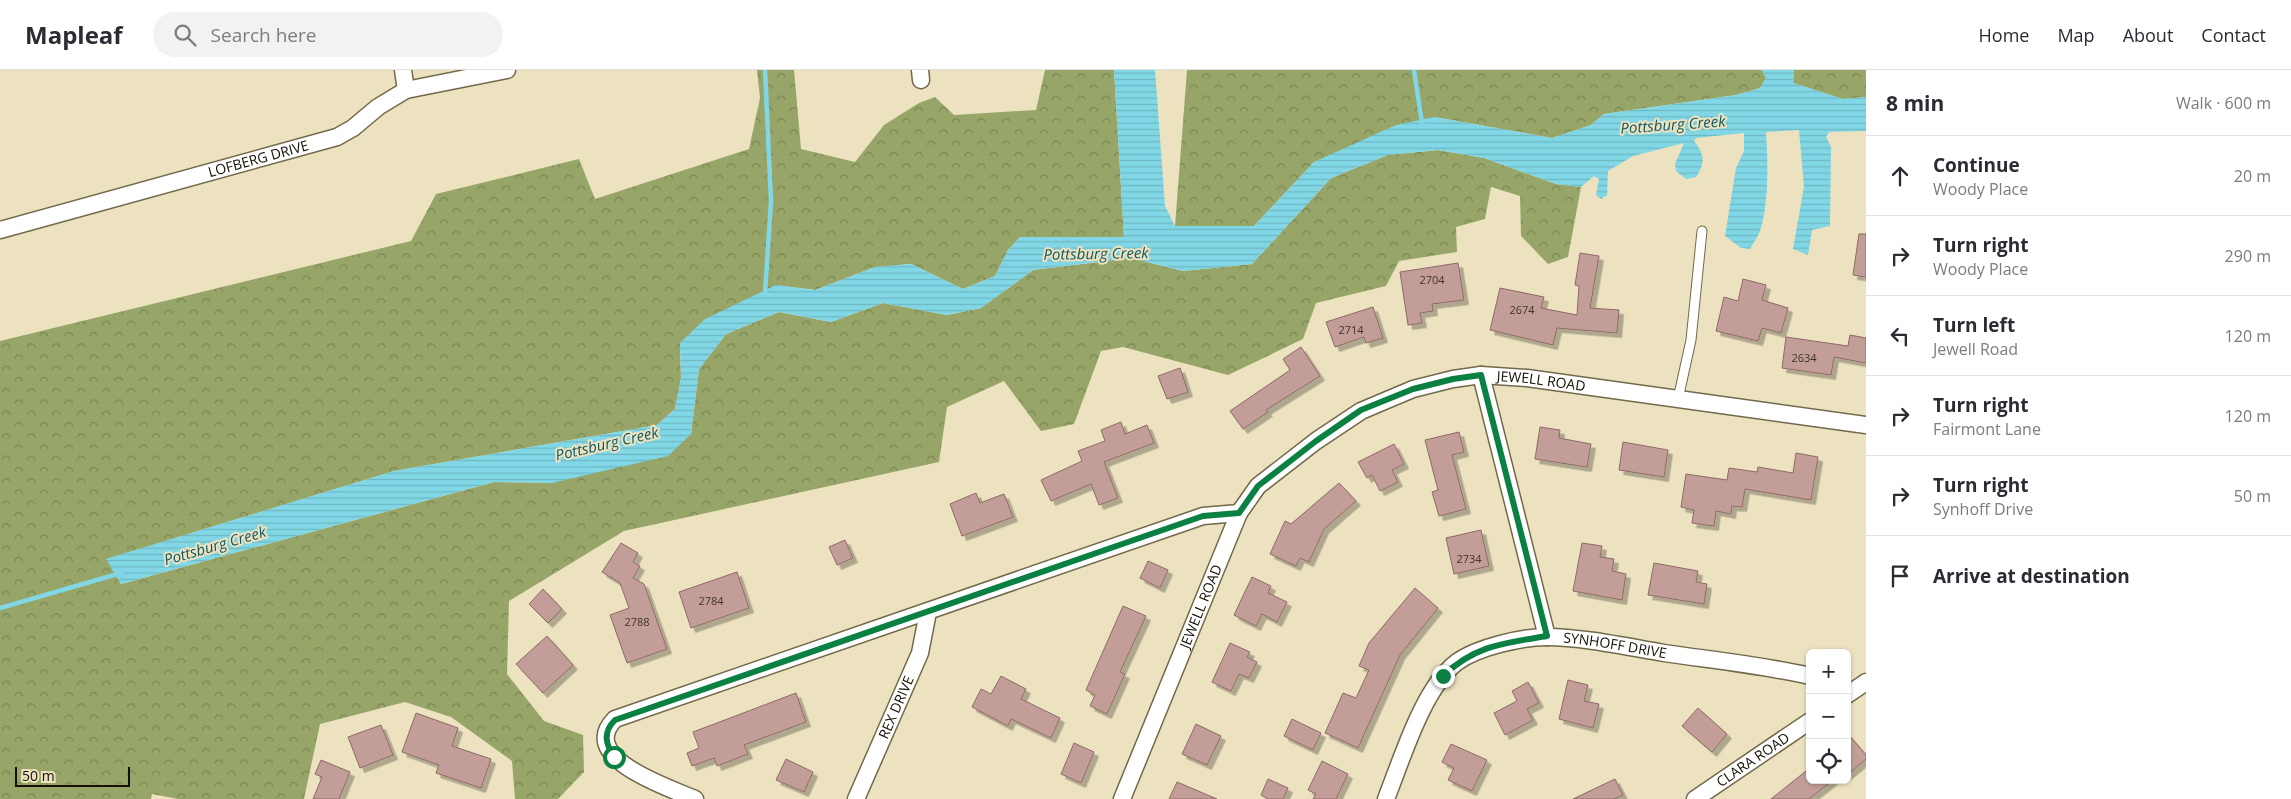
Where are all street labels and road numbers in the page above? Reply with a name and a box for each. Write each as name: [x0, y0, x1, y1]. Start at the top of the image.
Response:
street label: LOFBERG DRIVE: [206, 135, 311, 181]
street label: JEWELL ROAD: [1494, 366, 1587, 395]
street label: JEWELL ROAD: [1174, 561, 1226, 653]
street label: SYNHOFF DRIVE: [1563, 628, 1668, 662]
street label: REX DRIVE: [874, 673, 918, 742]
street label: CLARA ROAD: [1712, 728, 1793, 791]

